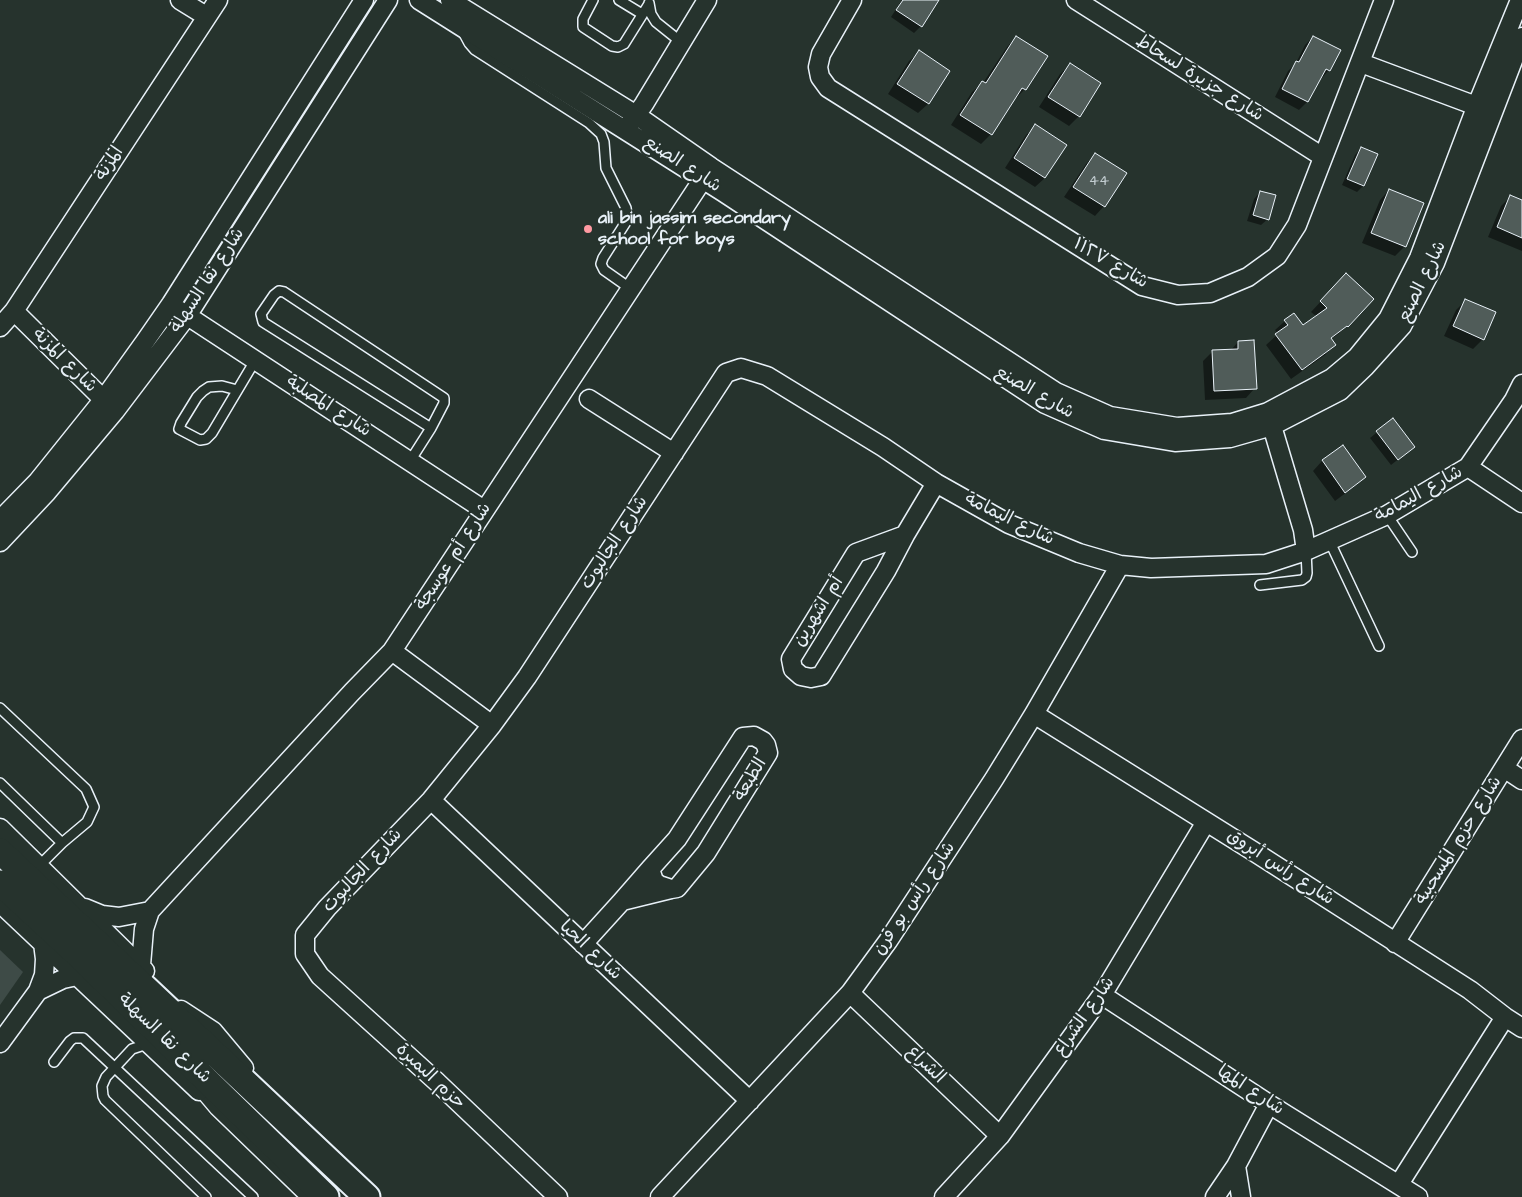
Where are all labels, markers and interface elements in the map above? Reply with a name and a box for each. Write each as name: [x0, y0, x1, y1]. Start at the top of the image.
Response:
street label: شارع جزيرة لسحاط: [1131, 31, 1267, 127]
street label: شارع الصنع: [639, 132, 725, 198]
street label: المزنة: [91, 143, 129, 185]
house number: 44: [1089, 173, 1109, 191]
place label: ali bin jassim secondary school for boys: [598, 208, 791, 250]
marker: ali bin jassim secondary school for boys: [582, 223, 594, 235]
street label: شارع نقا السهلة: [166, 224, 250, 338]
street label: شارع ١١٢٧: [1069, 234, 1151, 294]
street label: شارع الصنع: [1394, 238, 1452, 326]
street label: شارع المزنة: [27, 324, 101, 398]
street label: شارع الصنع: [991, 362, 1077, 424]
street label: شارع المصلبة: [281, 372, 375, 442]
street label: شارع اليمامة: [1371, 462, 1467, 528]
street label: شارع اليمامة: [961, 489, 1057, 551]
street label: شارع الجالبوت: [577, 492, 653, 594]
street label: شارع أم عوسجة: [411, 499, 497, 615]
street label: أم اشهرين: [789, 573, 849, 651]
street label: الطبعة: [730, 754, 772, 806]
street label: شارع حزم المسحبية: [1411, 773, 1507, 909]
street label: شارع الجالبوت: [319, 825, 407, 917]
street label: شارع رأس أبروق: [1222, 825, 1338, 911]
street label: شارع رأس بو قرن: [869, 838, 961, 960]
street label: شارع الحيا: [554, 917, 626, 985]
street label: شارع الشراع: [1050, 973, 1120, 1061]
street label: شارع نقا السهلة: [113, 989, 215, 1089]
street label: حزم البمبرة: [391, 1039, 469, 1115]
street label: الشراع: [901, 1041, 949, 1089]
street label: شارع المها: [1212, 1061, 1288, 1121]

